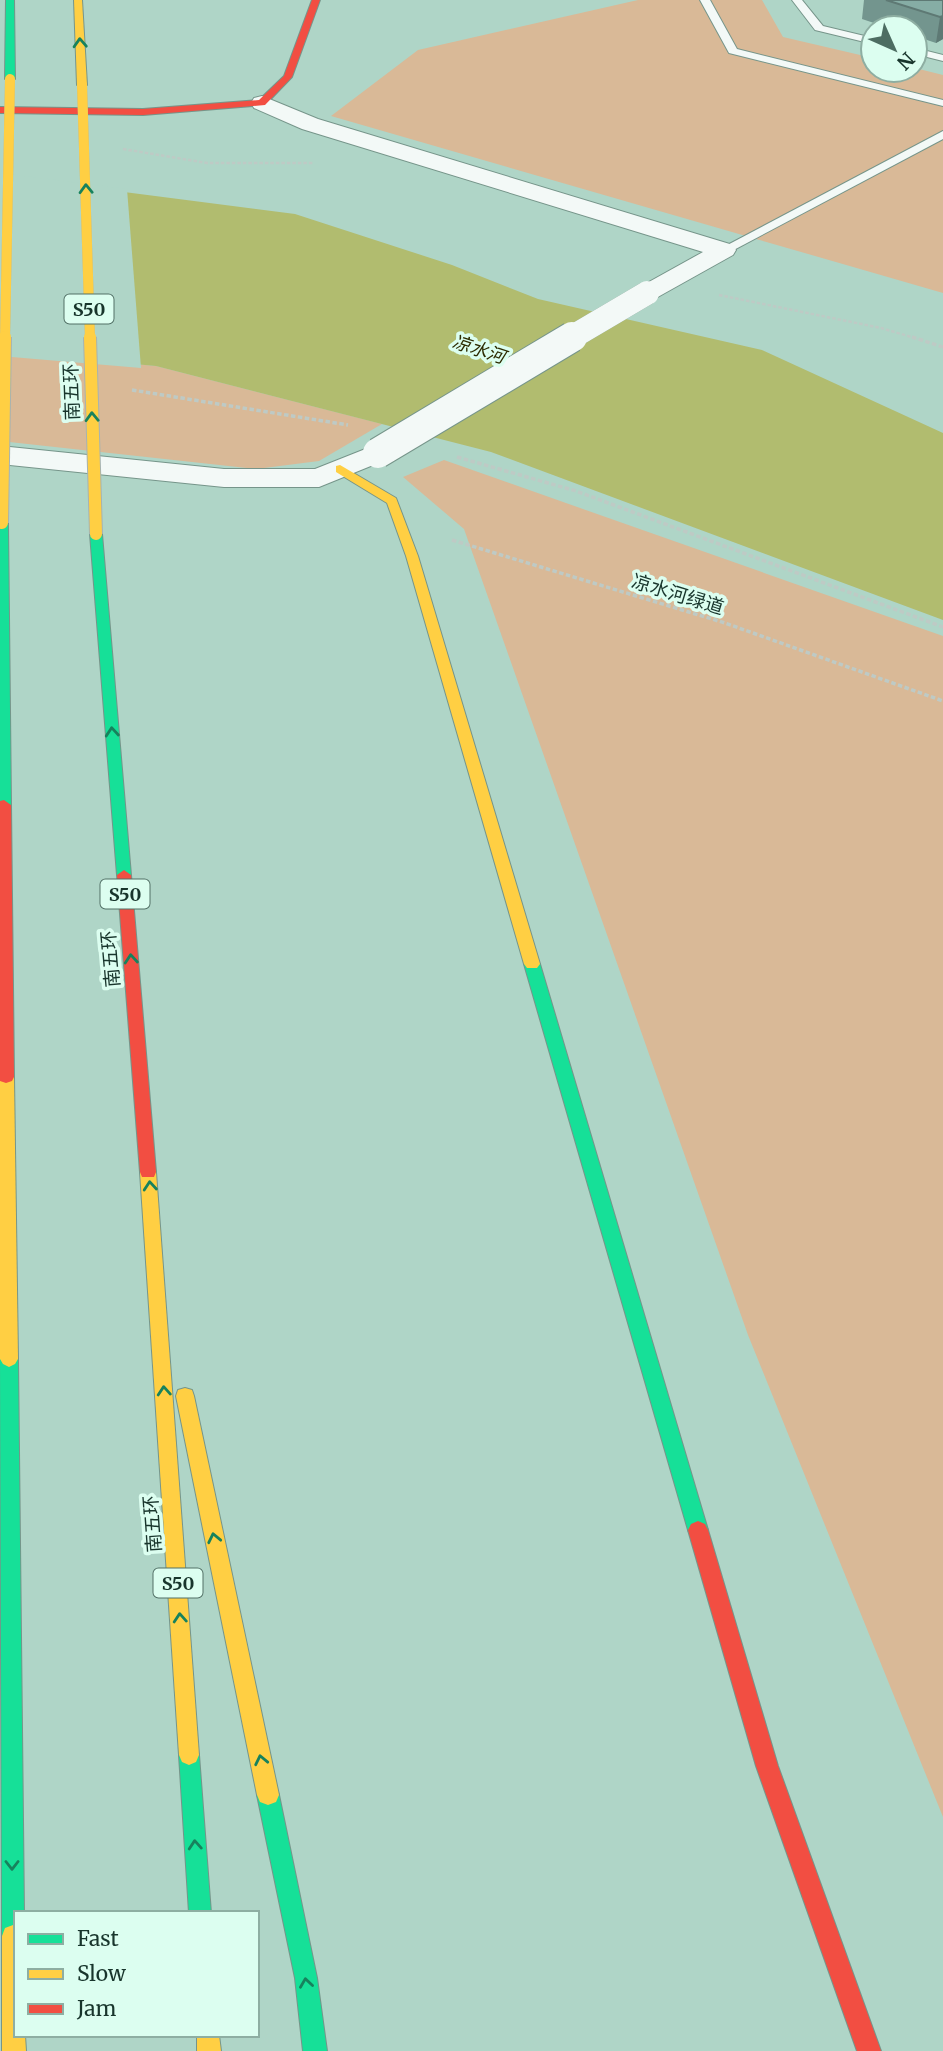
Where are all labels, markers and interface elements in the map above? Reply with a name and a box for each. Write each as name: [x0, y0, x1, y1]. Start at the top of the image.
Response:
north arrow: [859, 14, 929, 84]
one-way arrow: [73, 37, 88, 48]
text: N: [892, 47, 920, 75]
one-way arrow: [78, 184, 93, 195]
road number: S50: [64, 295, 114, 324]
water label: 凉水河: [450, 330, 511, 369]
street label: 南五环: [58, 363, 84, 421]
one-way arrow: [85, 411, 100, 422]
street label: 凉水河绿道: [629, 569, 727, 619]
one-way arrow: [105, 726, 120, 737]
road number: S50: [100, 880, 150, 908]
street label: 南五环: [96, 930, 124, 988]
one-way arrow: [124, 953, 139, 964]
one-way arrow: [143, 1180, 158, 1191]
one-way arrow: [157, 1385, 172, 1396]
street label: 南五环: [138, 1495, 166, 1553]
one-way arrow: [208, 1532, 223, 1544]
road number: S50: [154, 1568, 202, 1598]
one-way arrow: [173, 1612, 188, 1623]
one-way arrow: [254, 1754, 269, 1766]
one-way arrow: [188, 1839, 203, 1850]
one-way arrow: [5, 1860, 20, 1871]
legend: [14, 1911, 259, 2037]
text: Fast: [77, 1925, 119, 1952]
text: Slow: [77, 1960, 126, 1987]
one-way arrow: [299, 1977, 314, 1989]
text: Jam: [76, 1995, 116, 2022]

